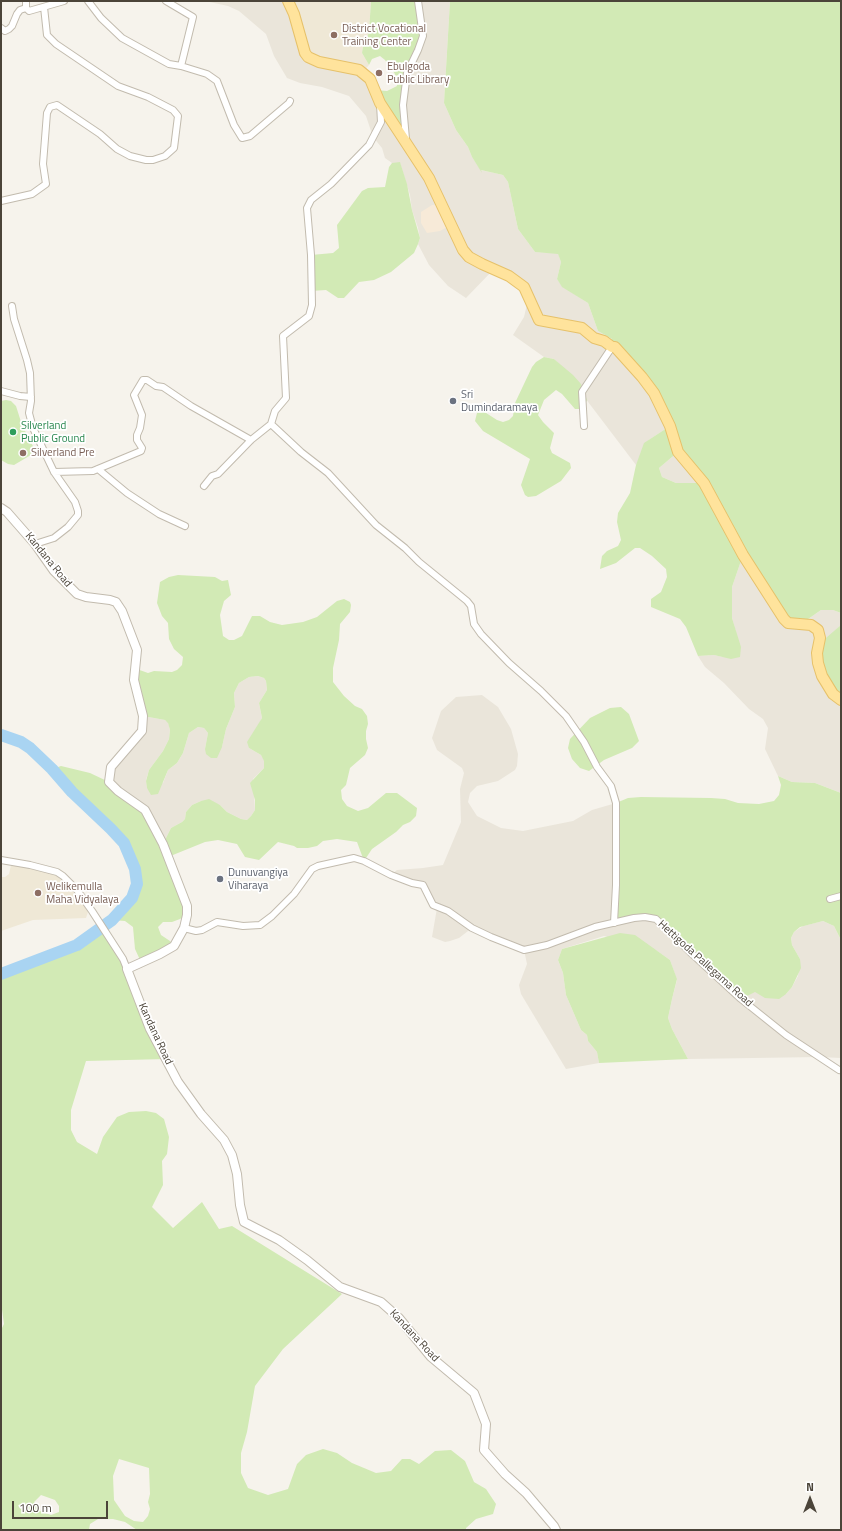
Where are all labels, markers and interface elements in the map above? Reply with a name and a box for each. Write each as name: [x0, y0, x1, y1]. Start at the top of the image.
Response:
place label: District Vocational Training Center: [342, 22, 426, 48]
marker: District Vocational Training Center: [329, 30, 339, 40]
place label: Ebulgoda Public Library: [387, 60, 449, 86]
marker: Ebulgoda Public Library: [374, 68, 384, 78]
place label: Sri Dumindaramaya: [461, 388, 537, 414]
marker: Sri Dumindaramaya: [448, 396, 458, 406]
place label: Silverland Public Ground: [21, 419, 85, 445]
marker: Silverland Public Ground: [8, 427, 18, 437]
place label: Silverland Pre: [31, 446, 94, 460]
marker: Silverland Pre: [18, 448, 28, 458]
street label: Kandana Road: [22, 530, 74, 590]
place label: Dunuvangiya Viharaya: [228, 866, 288, 892]
marker: Dunuvangiya Viharaya: [215, 874, 225, 884]
place label: Welikemulla Maha Vidyalaya: [46, 880, 119, 906]
marker: Welikemulla Maha Vidyalaya: [33, 888, 43, 898]
street label: Hettigoda Pallegama Road: [655, 918, 755, 1010]
street label: Kandana Road: [135, 1001, 175, 1067]
street label: Kandana Road: [386, 1307, 442, 1365]
north arrow: [790, 1479, 830, 1519]
text: N: [806, 1479, 814, 1495]
scale bar: [14, 1493, 110, 1519]
text: 100 m: [19, 1498, 52, 1517]

